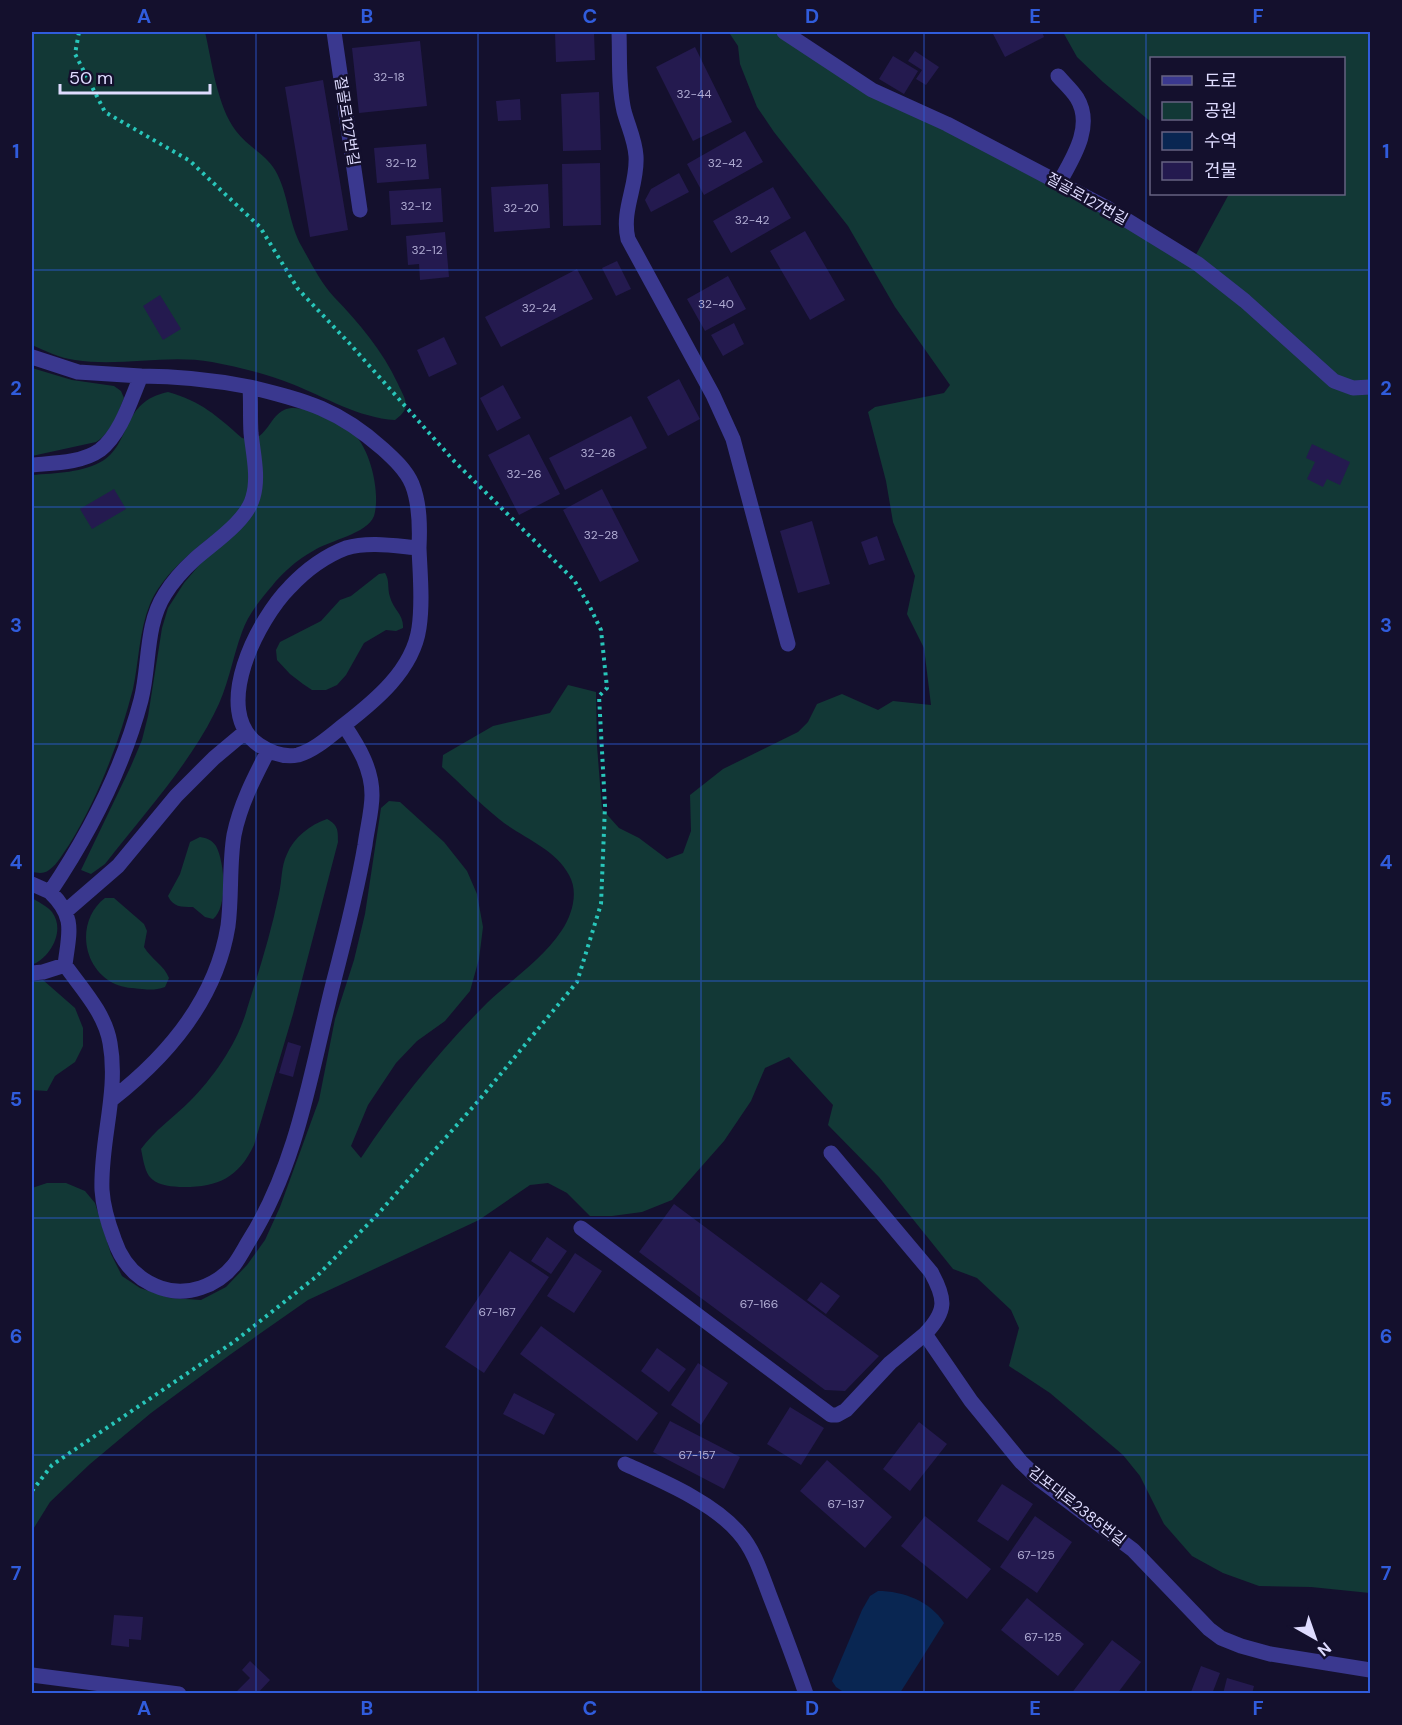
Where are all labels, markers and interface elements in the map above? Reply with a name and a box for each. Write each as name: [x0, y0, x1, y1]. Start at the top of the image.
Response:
text: A: [137, 3, 151, 29]
text: B: [361, 3, 373, 29]
text: C: [583, 3, 597, 29]
text: D: [805, 3, 819, 29]
text: E: [1029, 3, 1041, 29]
text: F: [1252, 3, 1264, 29]
scale bar: [60, 57, 210, 95]
legend: [1150, 57, 1345, 195]
text: 50 m: [69, 66, 113, 90]
house number: 32-18: [373, 69, 405, 85]
text: 도로: [1204, 69, 1237, 93]
street label: 절골로127번길: [330, 75, 364, 167]
house number: 32-44: [676, 86, 712, 102]
text: 공원: [1204, 99, 1237, 123]
text: 수역: [1204, 129, 1237, 153]
text: 1: [12, 138, 20, 164]
text: 1: [1382, 138, 1390, 164]
house number: 32-12: [385, 155, 417, 171]
house number: 32-42: [708, 155, 742, 171]
text: 건물: [1204, 159, 1237, 183]
street label: 절골로127번길: [1043, 168, 1131, 230]
house number: 32-12: [400, 198, 432, 214]
house number: 32-20: [503, 200, 539, 216]
house number: 32-42: [735, 212, 769, 228]
house number: 32-12: [411, 242, 443, 258]
house number: 32-40: [698, 296, 734, 312]
house number: 32-24: [522, 300, 556, 316]
text: 2: [10, 375, 22, 401]
text: 2: [1380, 375, 1392, 401]
house number: 32-26: [581, 445, 615, 461]
house number: 32-26: [507, 466, 541, 482]
house number: 32-28: [584, 527, 618, 543]
text: 3: [10, 612, 22, 638]
text: 3: [1380, 612, 1392, 638]
text: 4: [10, 849, 23, 875]
text: 4: [1380, 849, 1393, 875]
text: 5: [10, 1086, 22, 1112]
text: 5: [1380, 1086, 1392, 1112]
house number: 67-166: [740, 1296, 778, 1312]
house number: 67-167: [478, 1304, 516, 1320]
text: 6: [10, 1323, 22, 1349]
text: 6: [1380, 1323, 1392, 1349]
house number: 67-157: [679, 1447, 715, 1463]
street label: 김포대로2385번길: [1024, 1462, 1130, 1550]
house number: 67-137: [828, 1496, 864, 1512]
house number: 67-125: [1017, 1547, 1055, 1563]
text: 7: [11, 1560, 22, 1586]
text: 7: [1381, 1560, 1392, 1586]
north arrow: [1285, 1608, 1345, 1668]
house number: 67-125: [1024, 1629, 1062, 1645]
text: N: [1313, 1637, 1336, 1661]
text: A: [137, 1695, 151, 1721]
text: B: [361, 1695, 373, 1721]
text: C: [583, 1695, 597, 1721]
text: D: [805, 1695, 819, 1721]
text: E: [1029, 1695, 1041, 1721]
text: F: [1252, 1695, 1264, 1721]

